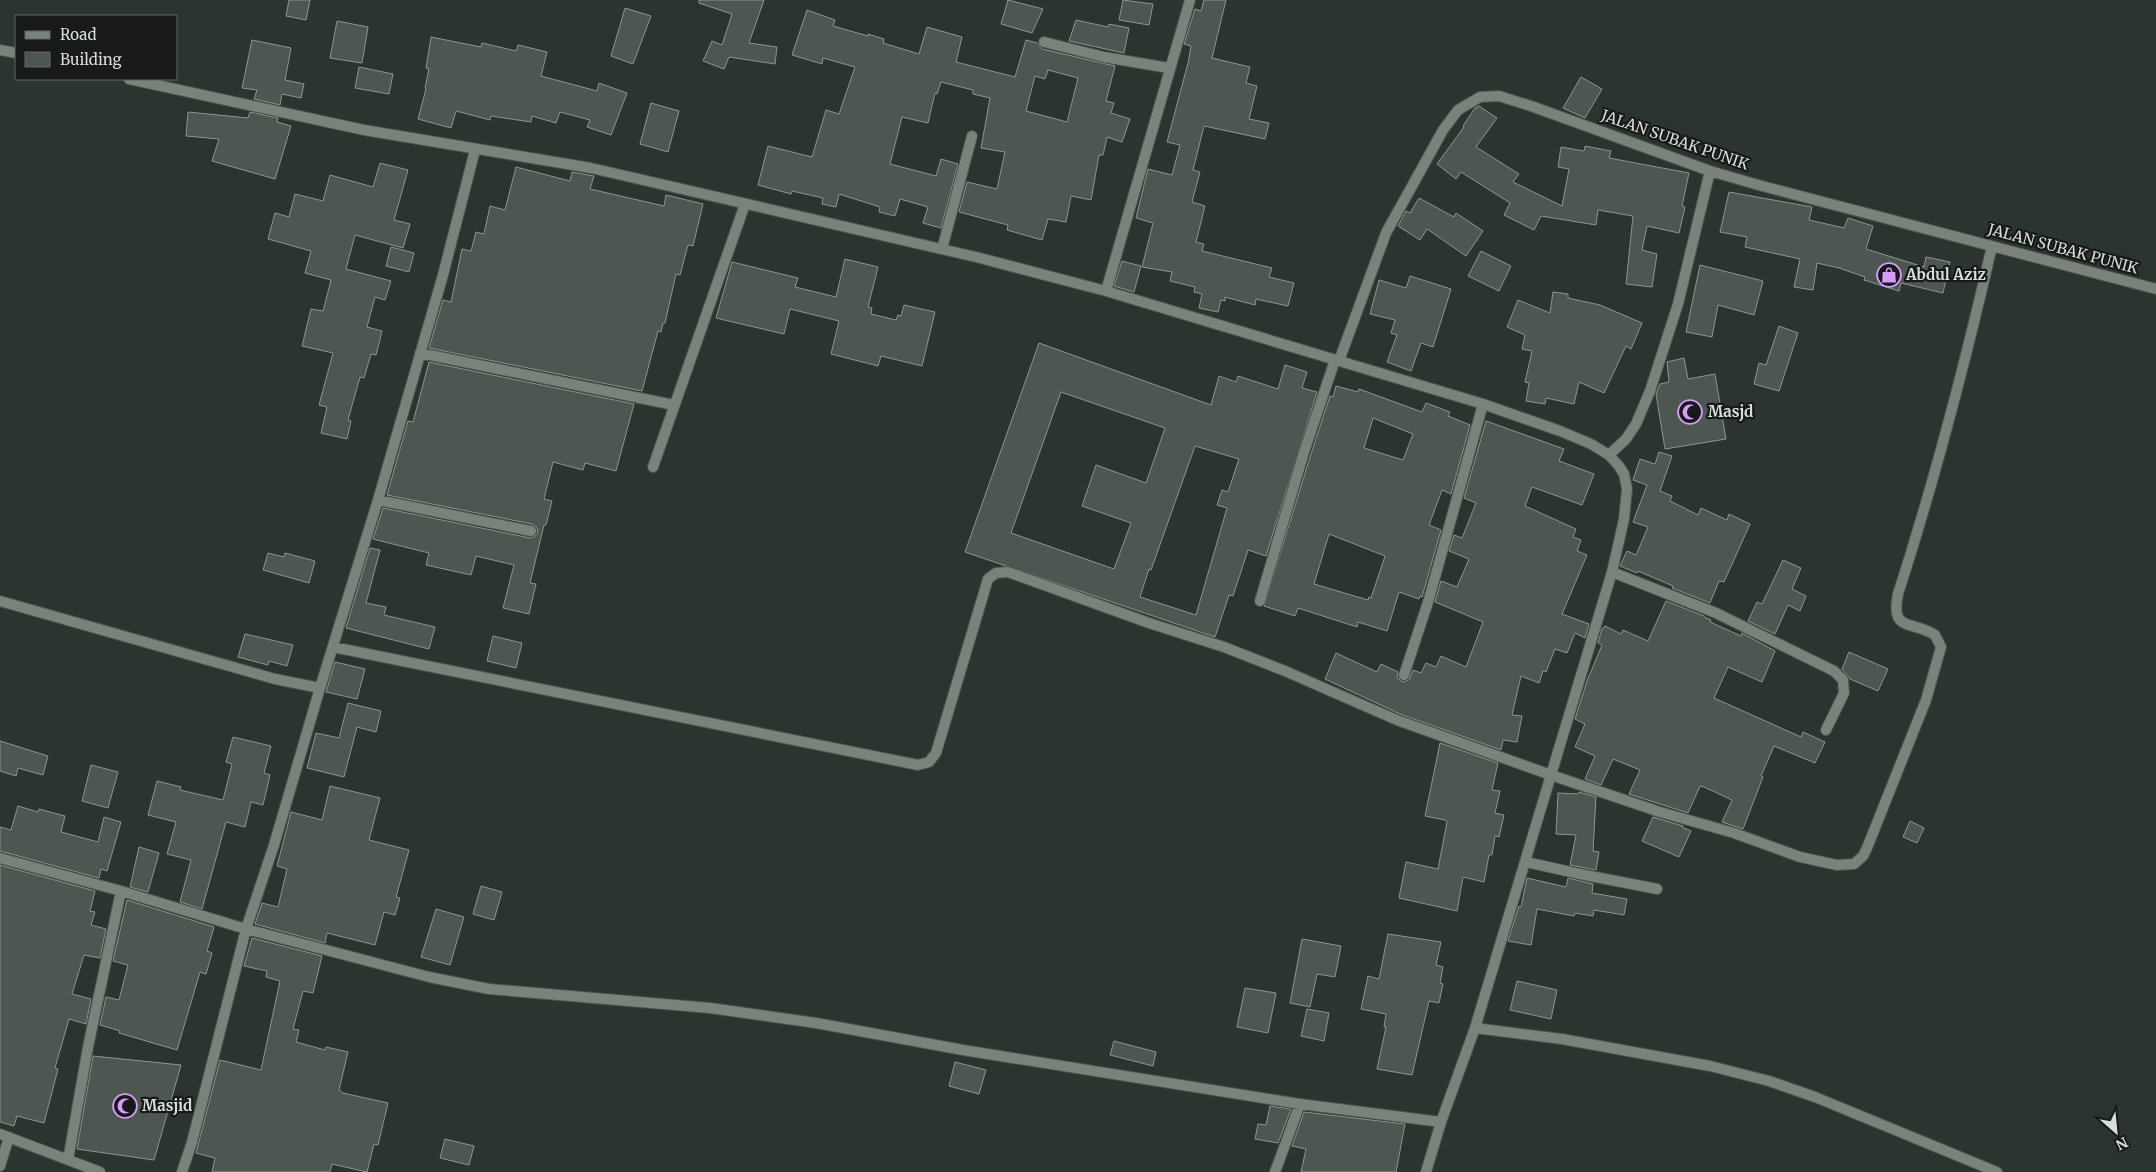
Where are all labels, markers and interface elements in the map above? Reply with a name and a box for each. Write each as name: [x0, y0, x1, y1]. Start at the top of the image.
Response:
legend: [15, 15, 178, 80]
text: Road: [60, 25, 96, 44]
text: Building: [60, 50, 122, 69]
street label: JALAN SUBAK PUNIK: [1598, 105, 1752, 174]
street label: JALAN SUBAK PUNIK: [1985, 219, 2141, 278]
shop icon: Abdul Aziz: [1876, 262, 1902, 288]
place label: Abdul Aziz: [1905, 265, 1986, 284]
mosque icon: Masjd: [1677, 399, 1703, 425]
place label: Masjd: [1708, 402, 1753, 421]
mosque icon: Masjid: [112, 1093, 138, 1119]
place label: Masjid: [142, 1096, 192, 1115]
north arrow: [2091, 1107, 2141, 1157]
text: N: [2113, 1133, 2131, 1154]

